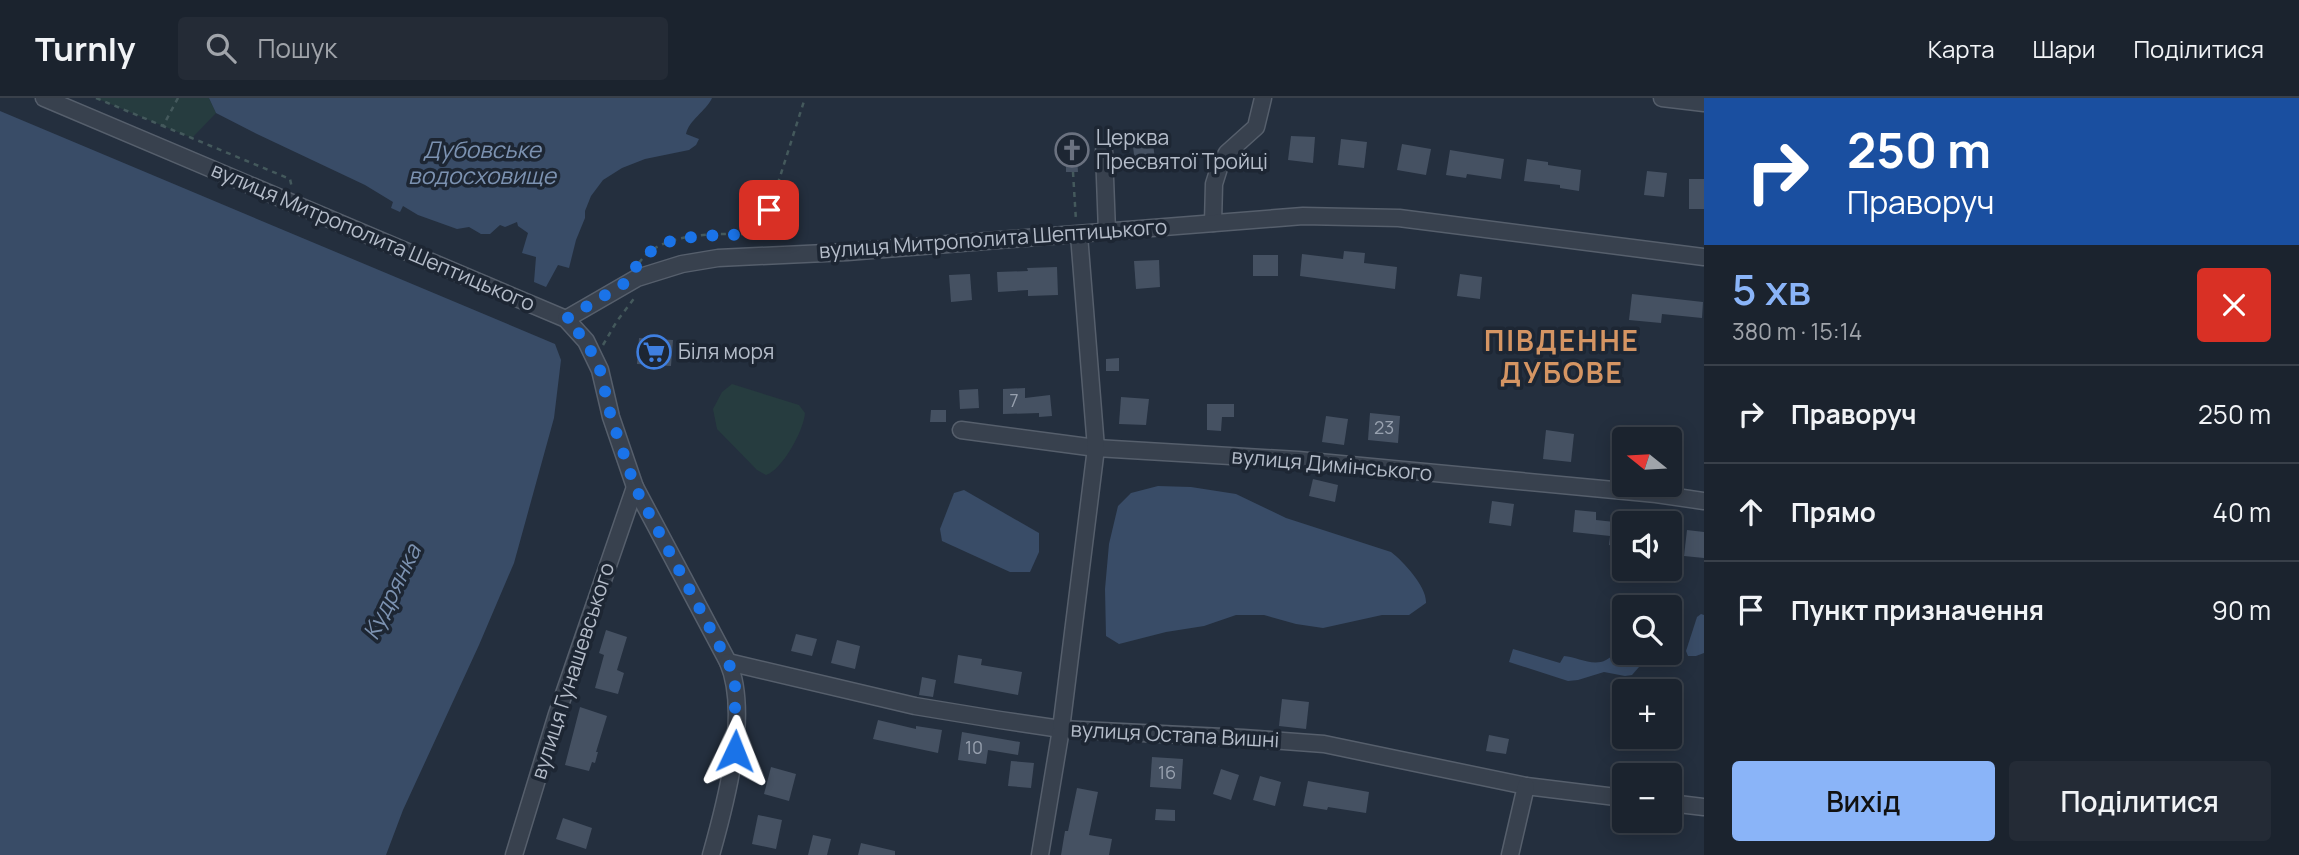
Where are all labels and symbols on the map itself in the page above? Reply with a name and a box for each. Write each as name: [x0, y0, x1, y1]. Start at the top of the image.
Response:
place label: Церква Пресвятої Тройці: [1096, 123, 1268, 175]
church icon: Церква Пресвятої Тройці: [1053, 131, 1091, 169]
water label: Дубовське водосховище: [408, 133, 557, 191]
street label: вулиця Митрополита Шептицького: [207, 155, 539, 317]
pin: [739, 180, 799, 240]
street label: вулиця Митрополита Шептицького: [818, 212, 1168, 264]
district label: ПІВДЕННЕ ДУБОВЕ: [1484, 321, 1640, 391]
supermarket icon: Біля моря: [635, 333, 673, 371]
place label: Біля моря: [678, 337, 774, 365]
house number: 7: [1009, 388, 1019, 412]
house number: 23: [1374, 415, 1394, 439]
north arrow: [1612, 427, 1682, 497]
street label: вулиця Димінського: [1231, 441, 1434, 487]
water label: Кудрянка: [354, 538, 428, 644]
street label: вулиця Гунашевського: [524, 559, 620, 783]
position arrow: [698, 714, 772, 788]
street label: вулиця Остапа Вишні: [1070, 715, 1280, 753]
house number: 10: [965, 735, 983, 759]
house number: 16: [1158, 760, 1176, 784]

